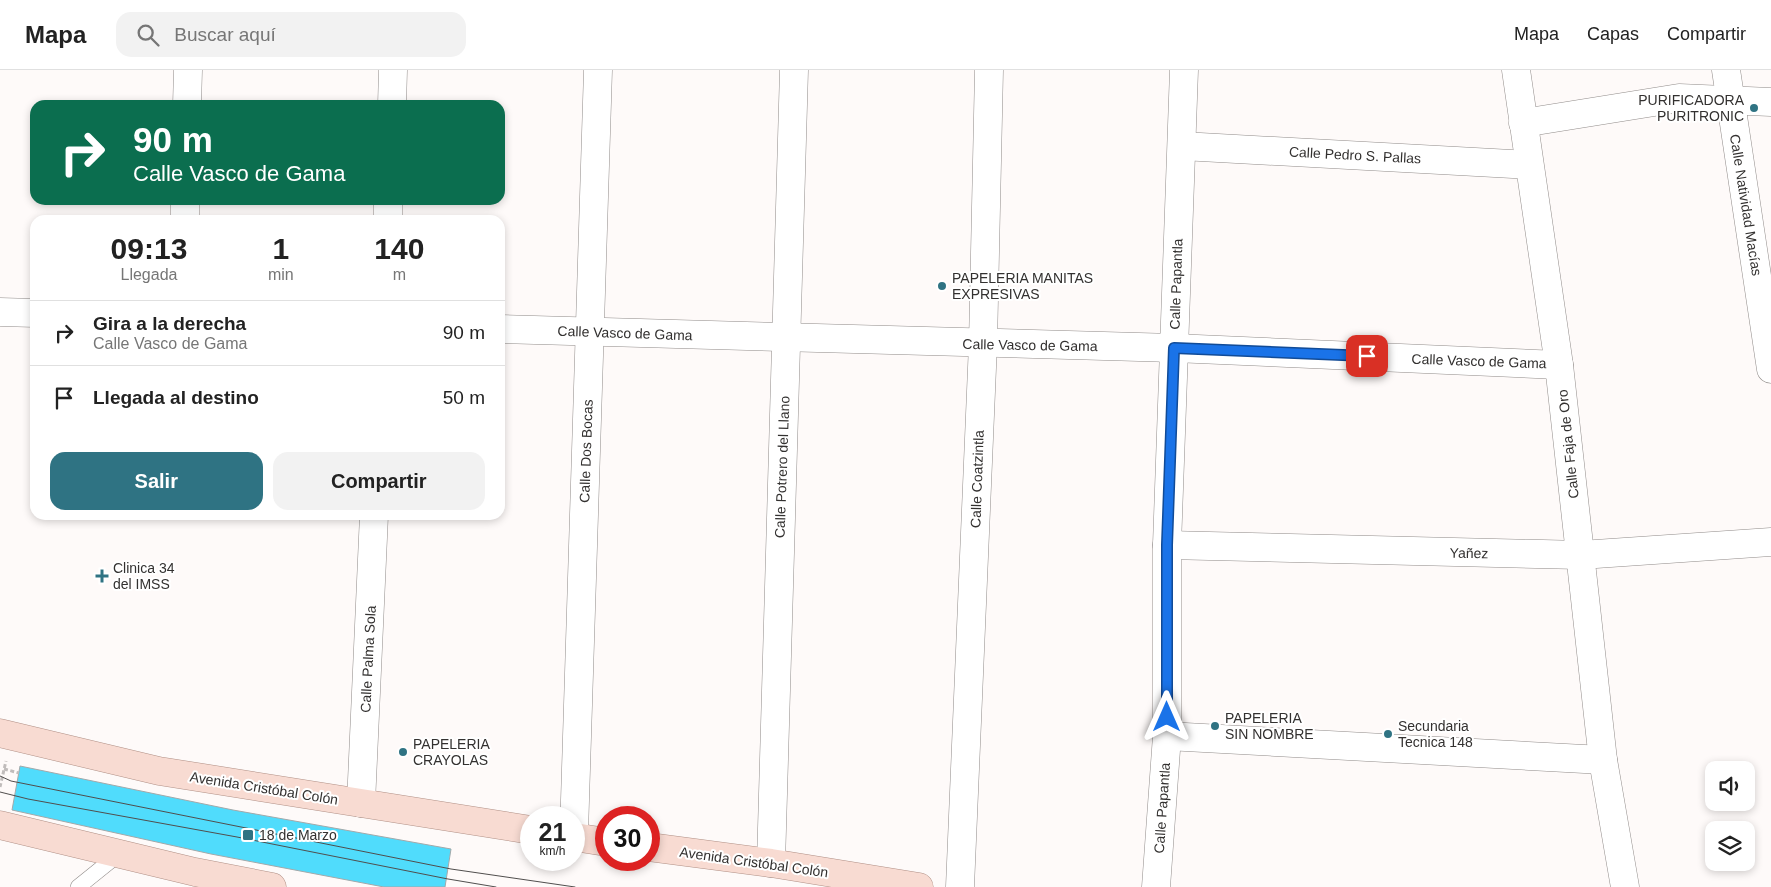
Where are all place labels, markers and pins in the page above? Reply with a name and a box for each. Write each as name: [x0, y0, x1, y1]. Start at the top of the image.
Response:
place label: PURIFICADORA PURITRONIC: [1638, 92, 1745, 124]
marker: PURIFICADORA PURITRONIC: [1748, 102, 1760, 114]
place label: PAPELERIA MANITAS EXPRESIVAS: [952, 270, 1093, 302]
marker: PAPELERIA MANITAS EXPRESIVAS: [936, 280, 948, 292]
pin: [1346, 335, 1388, 377]
place label: Clinica 34 del IMSS: [113, 560, 175, 592]
marker: Clinica 34 del IMSS: [95, 569, 109, 583]
place label: PAPELERIA SIN NOMBRE: [1225, 710, 1314, 742]
place label: Secundaria Tecnica 148: [1398, 718, 1473, 750]
marker: PAPELERIA SIN NOMBRE: [1209, 720, 1221, 732]
marker: Secundaria Tecnica 148: [1382, 728, 1394, 740]
place label: PAPELERIA CRAYOLAS: [413, 736, 490, 768]
marker: PAPELERIA CRAYOLAS: [397, 746, 409, 758]
place label: 18 de Marzo: [259, 827, 337, 843]
marker: 18 de Marzo: [241, 828, 255, 842]

